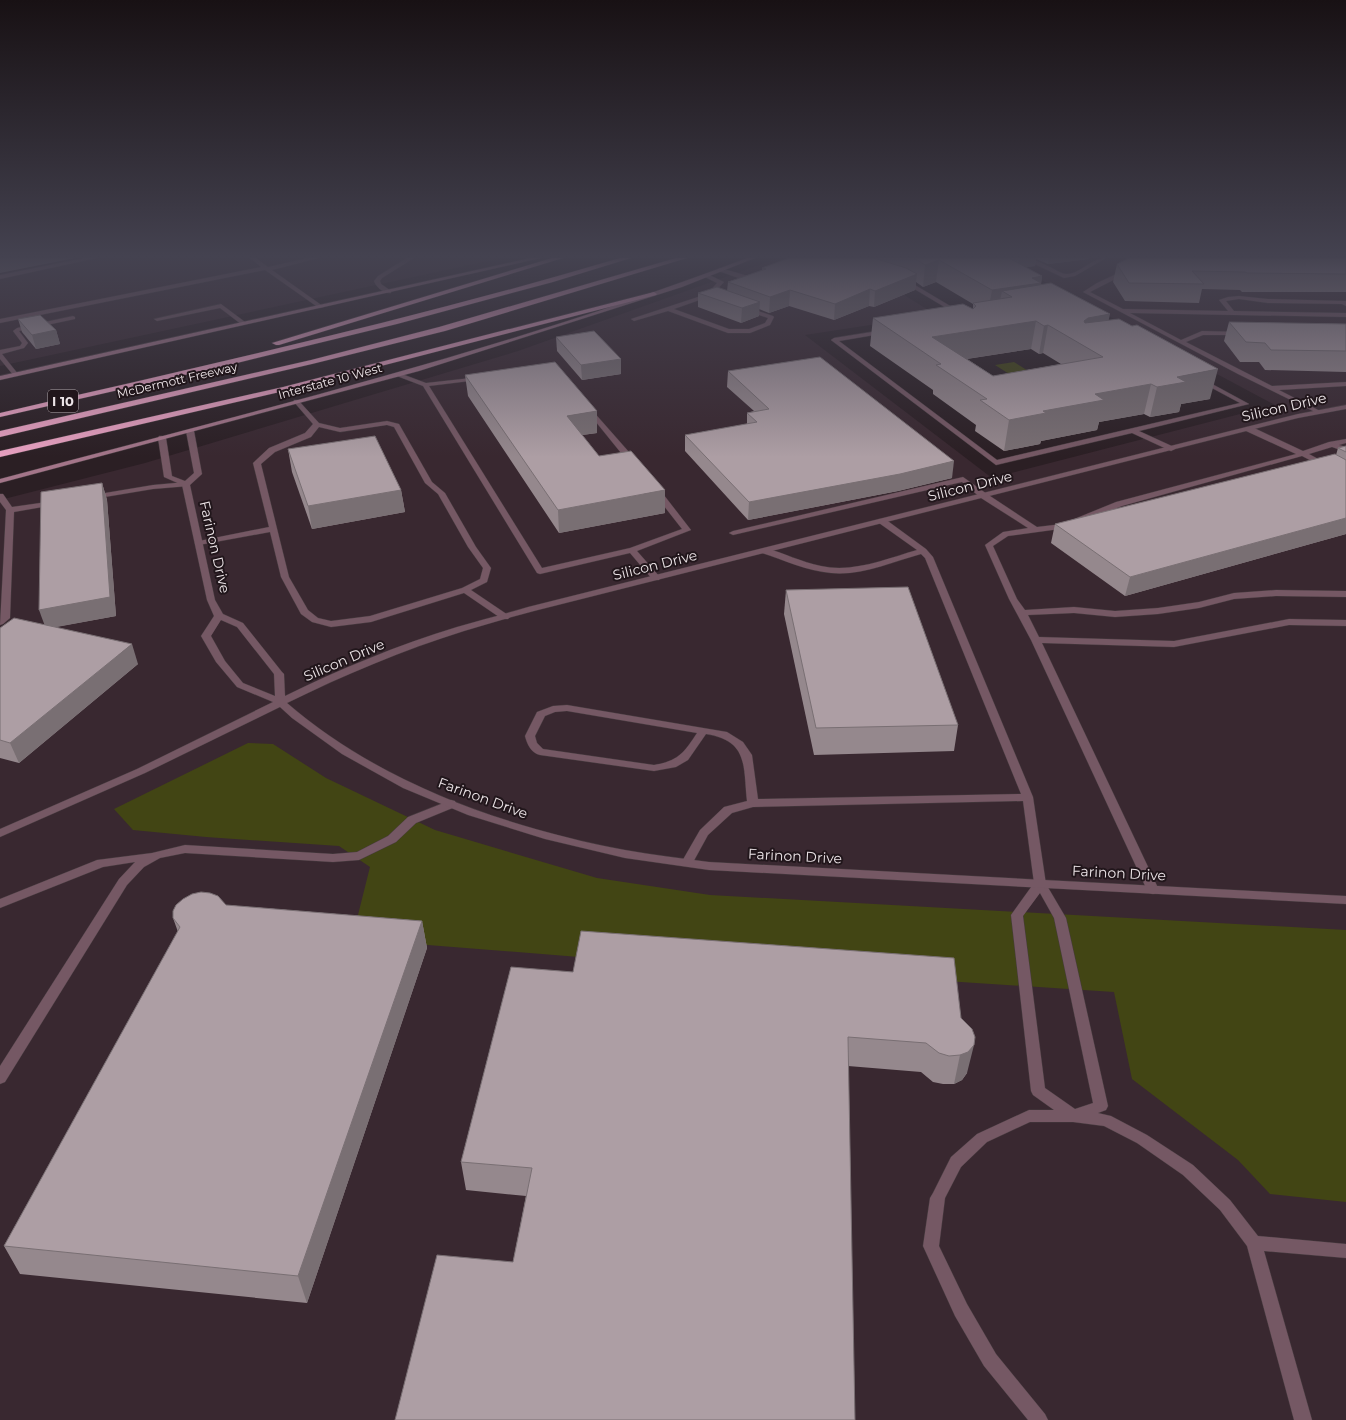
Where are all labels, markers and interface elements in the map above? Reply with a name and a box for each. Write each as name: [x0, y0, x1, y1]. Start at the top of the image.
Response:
street label: McDermott Freeway: [115, 359, 239, 401]
street label: Interstate 10 West: [276, 360, 384, 402]
street label: Silicon Drive: [1240, 389, 1328, 425]
road number: I 10: [48, 390, 78, 412]
street label: Silicon Drive: [926, 467, 1014, 505]
street label: Farinon Drive: [196, 499, 234, 595]
street label: Silicon Drive: [611, 546, 699, 584]
street label: Silicon Drive: [301, 635, 387, 685]
street label: Farinon Drive: [436, 773, 530, 823]
street label: Farinon Drive: [748, 845, 842, 867]
street label: Farinon Drive: [1072, 862, 1166, 884]

